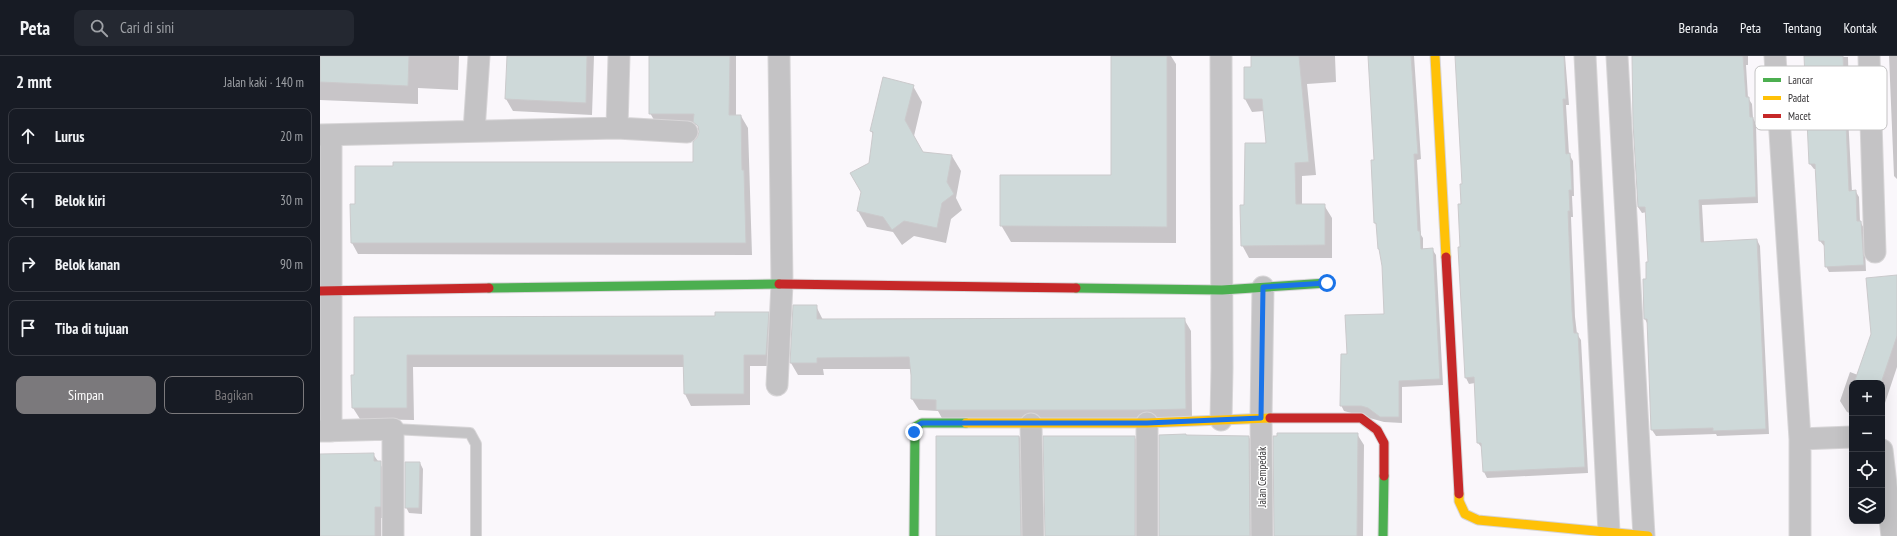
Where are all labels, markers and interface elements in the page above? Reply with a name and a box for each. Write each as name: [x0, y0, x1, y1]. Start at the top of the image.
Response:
search box: [74, 10, 354, 46]
text: Peta: [20, 16, 50, 40]
icon: search: [88, 17, 110, 39]
text: Cari di sini: [120, 18, 174, 37]
text: Beranda: [1678, 19, 1718, 37]
text: Peta: [1740, 19, 1761, 37]
text: Tentang: [1783, 19, 1822, 37]
text: Kontak: [1844, 19, 1877, 37]
legend: [1755, 66, 1887, 130]
text: 2 mnt: [16, 71, 51, 93]
text: Lancar: [1788, 73, 1813, 87]
text: Jalan kaki · 140 m: [224, 74, 304, 91]
text: Padat: [1788, 91, 1809, 105]
text: Macet: [1788, 109, 1811, 123]
icon: ahead: [17, 125, 39, 147]
text: Lurus: [55, 127, 84, 146]
text: 20 m: [280, 128, 303, 145]
icon: left: [17, 189, 39, 211]
text: Belok kiri: [55, 191, 105, 210]
text: 30 m: [280, 192, 303, 209]
icon: right: [17, 253, 39, 275]
text: Belok kanan: [55, 255, 120, 274]
text: 90 m: [280, 256, 303, 273]
route start: [1318, 274, 1336, 292]
icon: arrive: [17, 317, 39, 339]
text: Tiba di tujuan: [55, 319, 129, 338]
button: Simpan: [16, 376, 156, 414]
button: Bagikan: [164, 376, 304, 414]
map controls: [1849, 380, 1885, 524]
button: +: [1849, 380, 1885, 416]
button: −: [1849, 416, 1885, 452]
route end: [905, 423, 923, 441]
street label: Jalan Cempedak: [1255, 446, 1269, 508]
button: locate: [1849, 452, 1885, 488]
button: layers: [1849, 488, 1885, 524]

